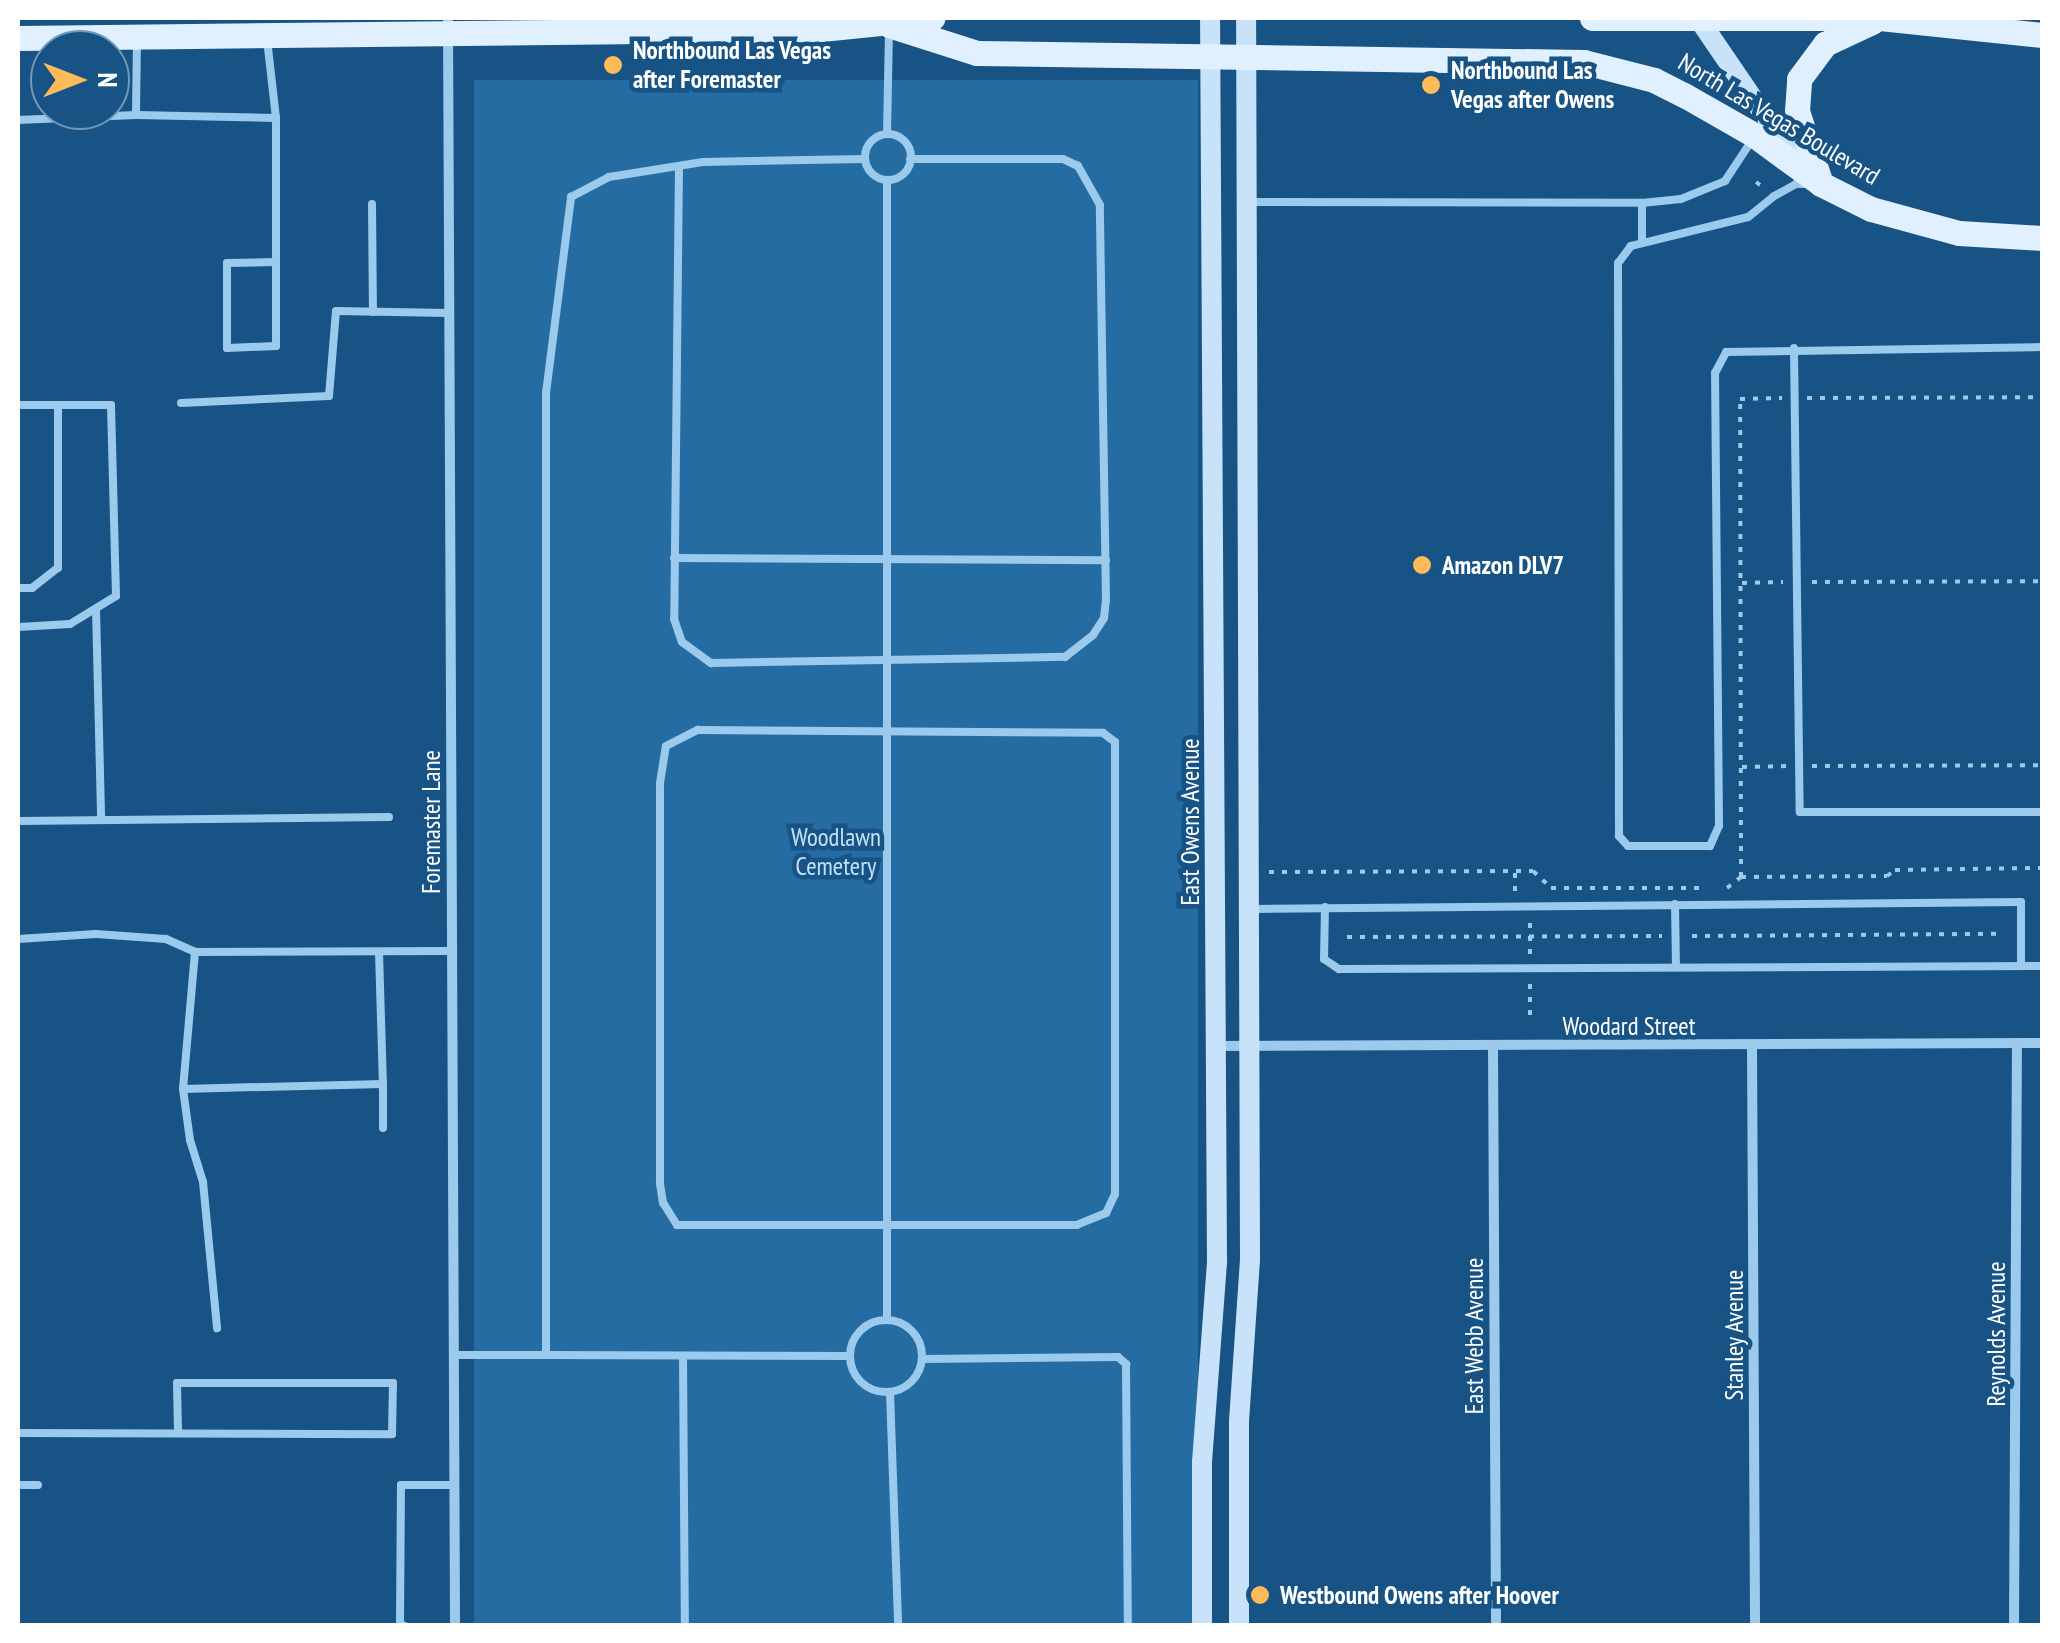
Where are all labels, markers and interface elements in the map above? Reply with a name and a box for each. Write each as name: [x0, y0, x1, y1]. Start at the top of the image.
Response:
north arrow: [30, 30, 130, 130]
place label: Northbound Las Vegas after Foremaster: [633, 36, 832, 95]
street label: North Las Vegas Boulevard: [1673, 47, 1885, 191]
marker: Northbound Las Vegas after Foremaster: [602, 54, 624, 76]
place label: Northbound Las Vegas after Owens: [1451, 56, 1614, 115]
text: N: [90, 72, 127, 88]
marker: Northbound Las Vegas after Owens: [1420, 74, 1442, 96]
place label: Amazon DLV7: [1442, 550, 1564, 580]
marker: Amazon DLV7: [1411, 554, 1433, 576]
street label: East Owens Avenue: [1175, 738, 1205, 906]
street label: Foremaster Lane: [416, 750, 446, 894]
park label: Woodlawn Cemetery: [791, 823, 881, 882]
street label: Woodard Street: [1562, 1011, 1696, 1041]
street label: East Webb Avenue: [1459, 1257, 1489, 1415]
street label: Reynolds Avenue: [1981, 1261, 2011, 1407]
street label: Stanley Avenue: [1719, 1269, 1749, 1401]
place label: Westbound Owens after Hoover: [1280, 1580, 1559, 1610]
marker: Westbound Owens after Hoover: [1249, 1584, 1271, 1606]

